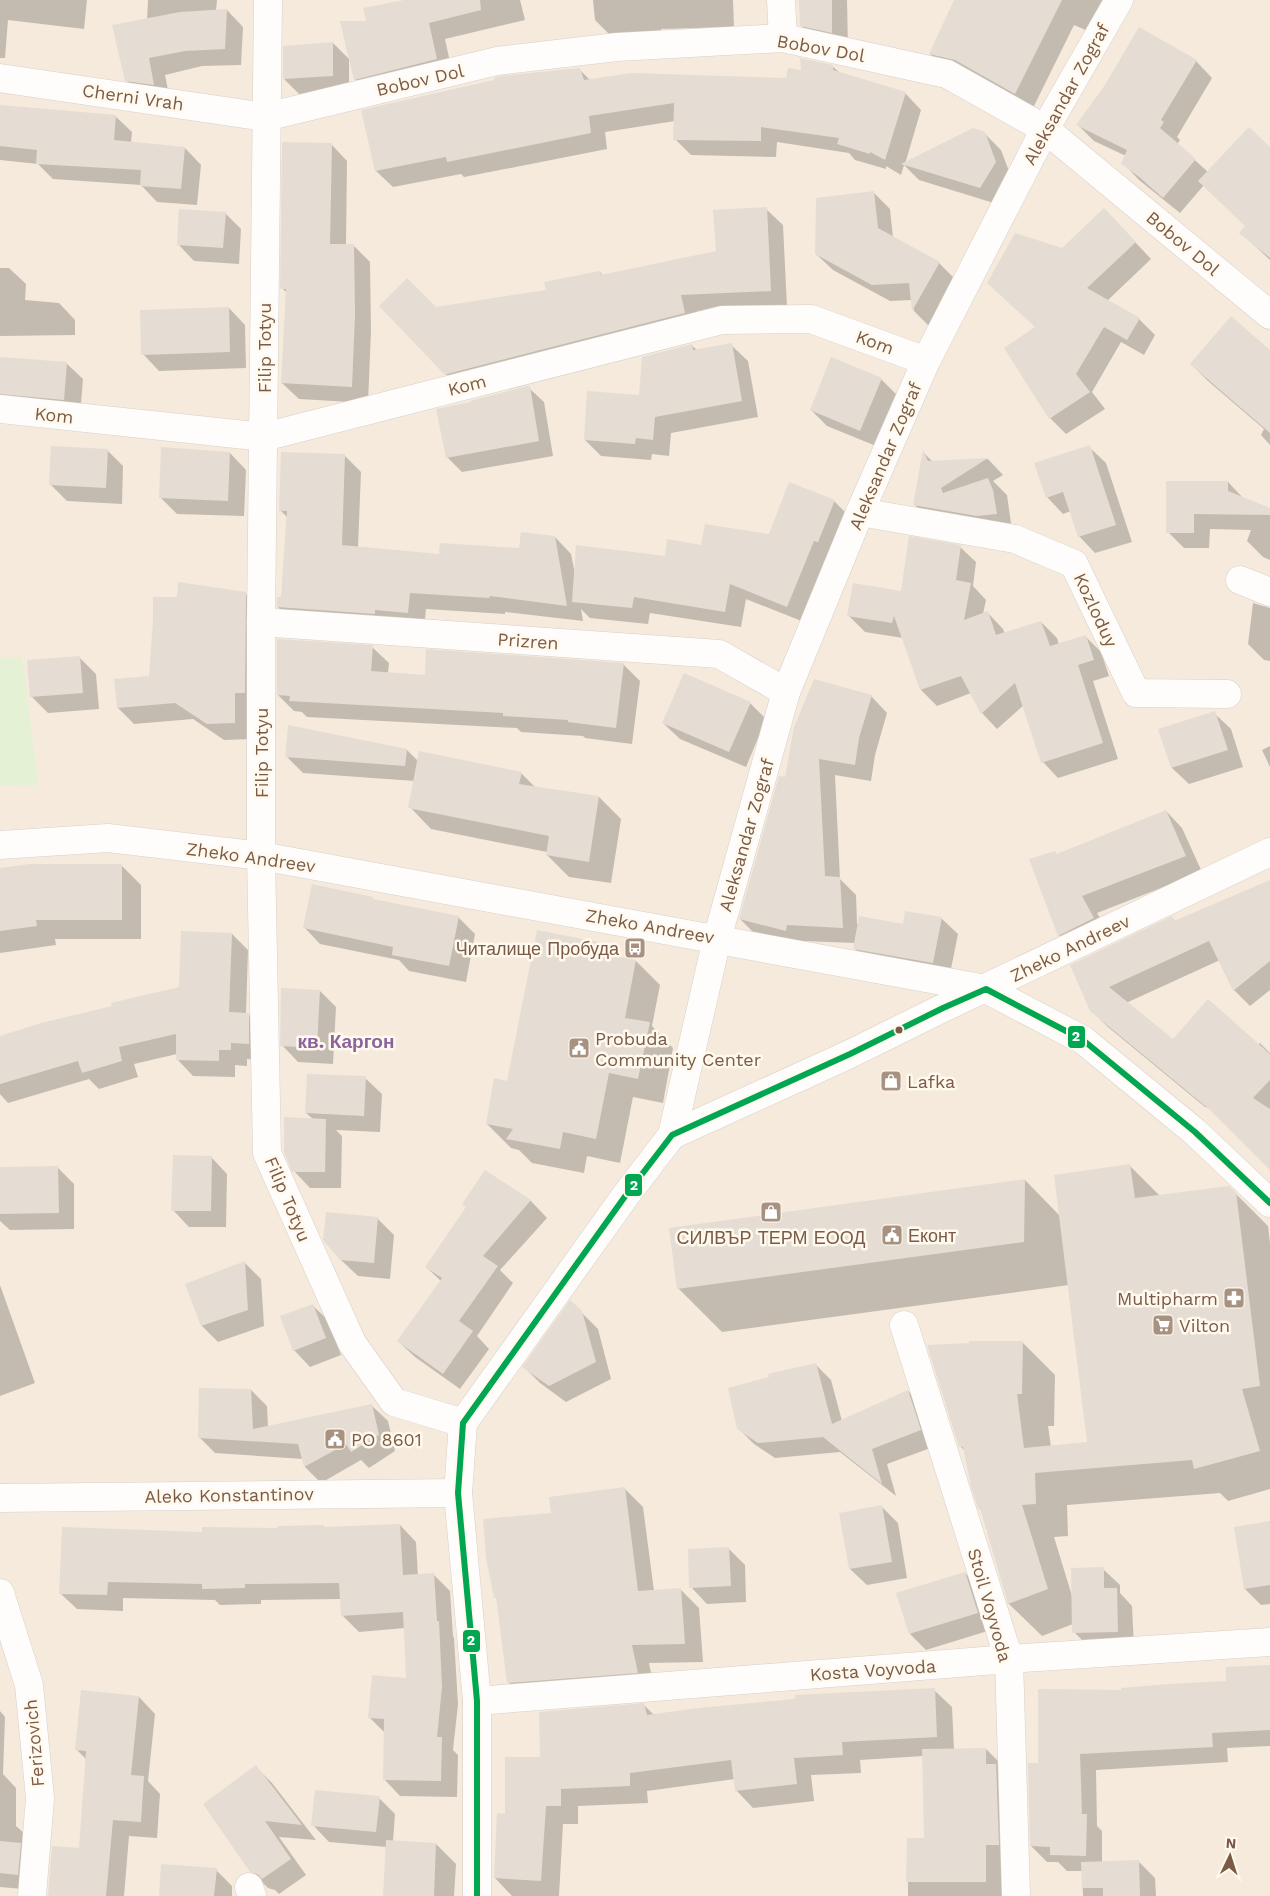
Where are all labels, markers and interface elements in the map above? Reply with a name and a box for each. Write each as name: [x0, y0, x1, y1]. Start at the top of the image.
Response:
street label: Aleksandar Zograf: [1018, 20, 1114, 168]
street label: Bobov Dol: [775, 30, 867, 66]
street label: Bobov Dol: [374, 60, 466, 100]
street label: Cherni Vrah: [81, 79, 185, 115]
street label: Bobov Dol: [1142, 206, 1224, 280]
street label: Filip Totyu: [254, 303, 275, 393]
street label: Kom: [853, 325, 897, 359]
street label: Kom: [446, 370, 488, 400]
street label: Aleksandar Zograf: [844, 379, 926, 533]
street label: Kom: [34, 403, 74, 427]
street label: Kozloduy: [1070, 570, 1123, 651]
street label: Prizren: [497, 628, 559, 654]
street label: Filip Totyu: [251, 708, 272, 798]
street label: Aleksandar Zograf: [714, 756, 778, 914]
street label: Zheko Andreev: [185, 838, 318, 877]
street label: Zheko Andreev: [584, 904, 717, 948]
street label: Zheko Andreev: [1007, 910, 1134, 986]
bus stop icon: Читалище Пробуда: [623, 936, 647, 960]
place label: Читалище Пробуда: [456, 938, 620, 959]
unlabelled marker: [894, 1025, 904, 1035]
line badge: 2: [1067, 1025, 1086, 1049]
place label: Probuda Community Center: [595, 1028, 761, 1070]
text: 2: [1072, 1028, 1080, 1044]
district label: кв. Каргон: [298, 1030, 394, 1053]
public building icon: Probuda Community Center: [567, 1036, 591, 1060]
shop icon: Lafka: [879, 1069, 903, 1093]
place label: Lafka: [907, 1071, 955, 1092]
street label: Filip Totyu: [261, 1153, 315, 1245]
line badge: 2: [624, 1173, 643, 1197]
text: 2: [630, 1177, 638, 1193]
shop icon: СИЛВЪР ТЕРМ ЕООД: [759, 1200, 783, 1224]
public building icon: Еконт: [880, 1223, 904, 1247]
place label: Еконт: [908, 1225, 956, 1246]
place label: СИЛВЪР ТЕРМ ЕООД: [677, 1227, 865, 1248]
pharmacy icon: Multipharm: [1222, 1286, 1246, 1310]
place label: Multipharm: [1117, 1288, 1218, 1309]
supermarket icon: Vilton: [1151, 1313, 1175, 1337]
place label: Vilton: [1179, 1315, 1230, 1336]
public building icon: PO 8601: [323, 1427, 347, 1451]
place label: PO 8601: [351, 1429, 422, 1450]
street label: Aleko Konstantinov: [144, 1483, 315, 1507]
street label: Stoil Voyvoda: [964, 1546, 1016, 1664]
line badge: 2: [462, 1629, 481, 1653]
text: 2: [467, 1632, 475, 1648]
street label: Kosta Voyvoda: [809, 1655, 937, 1685]
street label: Ferizovich: [20, 1698, 48, 1788]
north arrow: [1205, 1831, 1255, 1881]
text: N: [1225, 1835, 1237, 1851]

